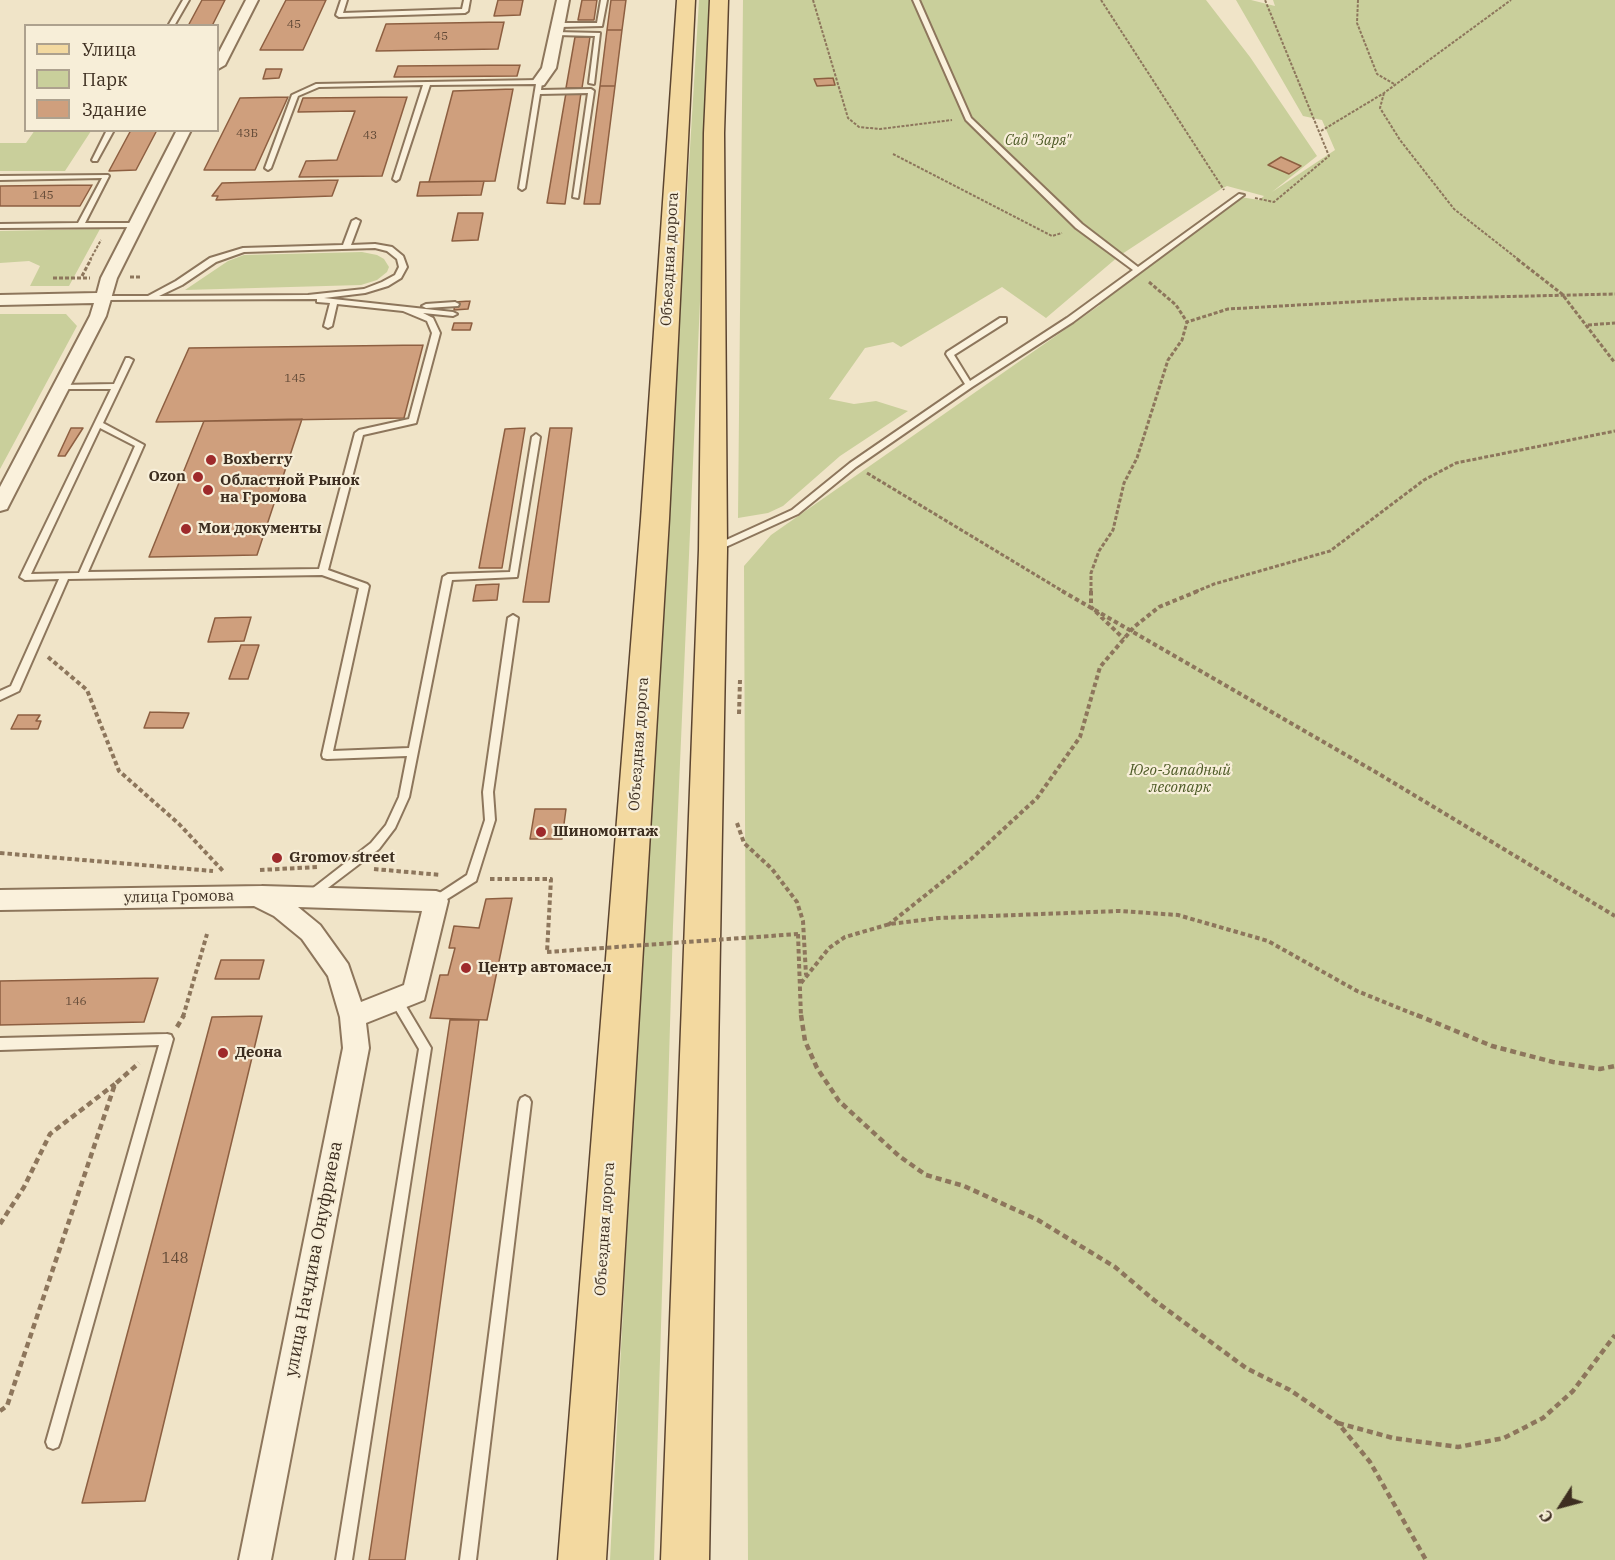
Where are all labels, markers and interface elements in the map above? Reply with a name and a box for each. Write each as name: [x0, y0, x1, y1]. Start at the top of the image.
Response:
house number: 45: [287, 18, 301, 32]
legend: [24, 24, 219, 132]
house number: 45: [434, 30, 448, 44]
text: Улица: [82, 38, 136, 61]
text: Парк: [82, 68, 128, 91]
text: Здание: [82, 98, 147, 121]
house number: 43Б: [236, 127, 258, 141]
house number: 43: [363, 129, 377, 143]
park label: Сад "Заря": [1005, 133, 1071, 149]
house number: 145: [32, 189, 54, 203]
street label: Объездная дорога: [658, 192, 682, 326]
house number: 145: [284, 372, 306, 386]
place label: Boxberry: [223, 451, 293, 469]
marker: Boxberry: [204, 453, 218, 467]
place label: Ozon: [148, 468, 186, 486]
marker: Ozon: [191, 470, 205, 484]
place label: Областной Рынок на Громова: [220, 472, 359, 507]
marker: Областной Рынок на Громова: [201, 483, 215, 497]
place label: Мои документы: [198, 520, 322, 538]
marker: Мои документы: [179, 522, 193, 536]
street label: Объездная дорога: [625, 676, 653, 812]
park label: Юго-Западный лесопарк: [1129, 762, 1231, 797]
place label: Шиномонтаж: [553, 823, 658, 841]
marker: Шиномонтаж: [534, 825, 548, 839]
place label: Gromov street: [289, 849, 395, 867]
marker: Gromov street: [270, 851, 284, 865]
street label: улица Громова: [124, 887, 234, 907]
place label: Центр автомасел: [478, 959, 612, 977]
marker: Центр автомасел: [459, 961, 473, 975]
house number: 146: [65, 995, 87, 1009]
place label: Деона: [235, 1044, 282, 1062]
marker: Деона: [216, 1046, 230, 1060]
street label: улица Начдива Онуфриева: [281, 1139, 347, 1379]
street label: Объездная дорога: [591, 1161, 619, 1297]
house number: 148: [162, 1250, 188, 1268]
north arrow: [1531, 1476, 1591, 1536]
text: С: [1535, 1506, 1558, 1527]

